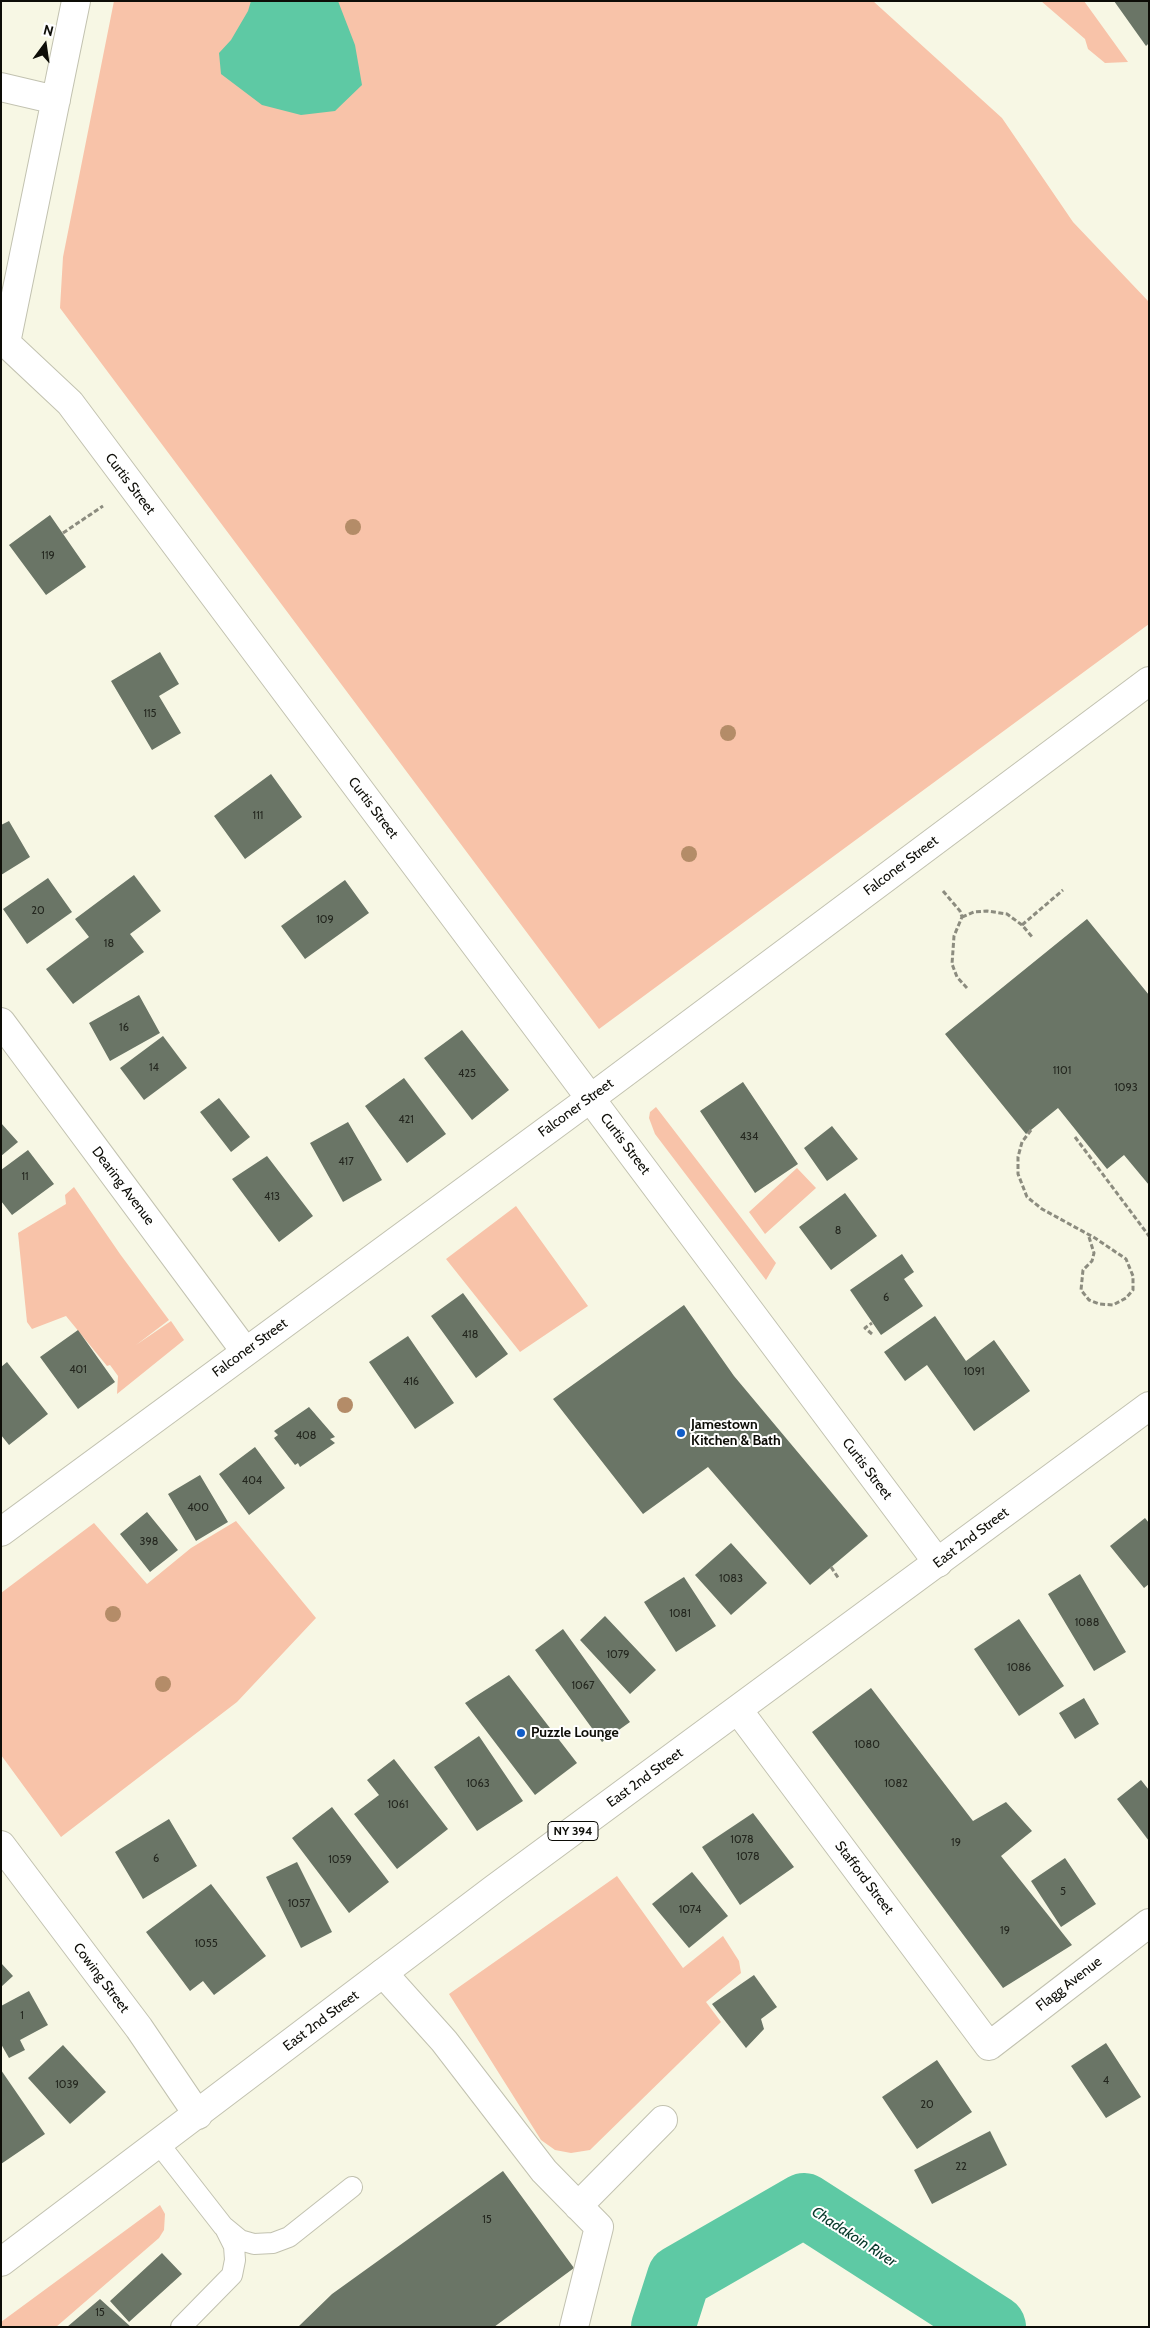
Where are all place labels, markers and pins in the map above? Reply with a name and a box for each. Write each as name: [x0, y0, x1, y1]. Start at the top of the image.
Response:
place label: Jamestown Kitchen & Bath: [691, 1417, 781, 1450]
marker: Jamestown Kitchen & Bath: [675, 1427, 687, 1439]
place label: Puzzle Lounge: [531, 1725, 619, 1741]
marker: Puzzle Lounge: [515, 1727, 527, 1739]

